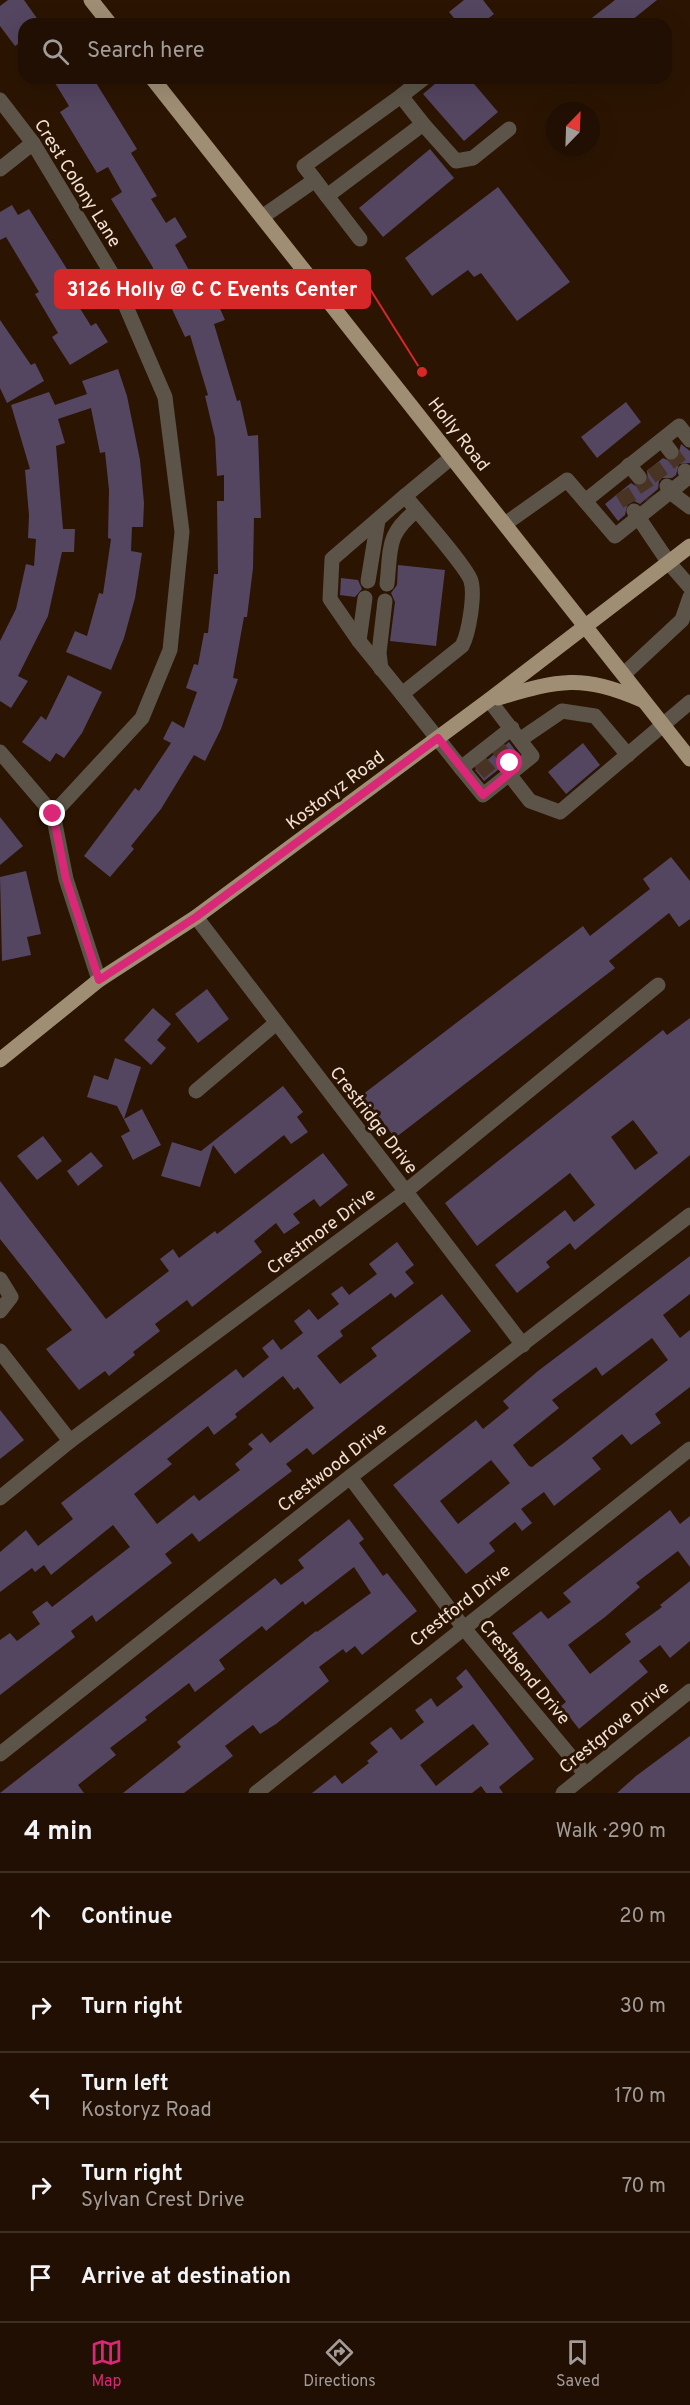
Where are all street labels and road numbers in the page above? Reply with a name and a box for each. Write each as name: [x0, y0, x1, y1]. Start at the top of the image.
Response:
street label: Crest Colony Lane: [28, 115, 125, 252]
street label: Holly Road: [422, 393, 494, 476]
street label: Kostoryz Road: [282, 747, 390, 836]
street label: Crestridge Drive: [324, 1063, 422, 1179]
street label: Crestmore Drive: [263, 1184, 381, 1281]
street label: Crestwood Drive: [274, 1418, 392, 1518]
street label: Crestford Drive: [406, 1560, 516, 1653]
street label: Crestbend Drive: [473, 1616, 574, 1730]
street label: Crestgrove Drive: [555, 1677, 675, 1780]

